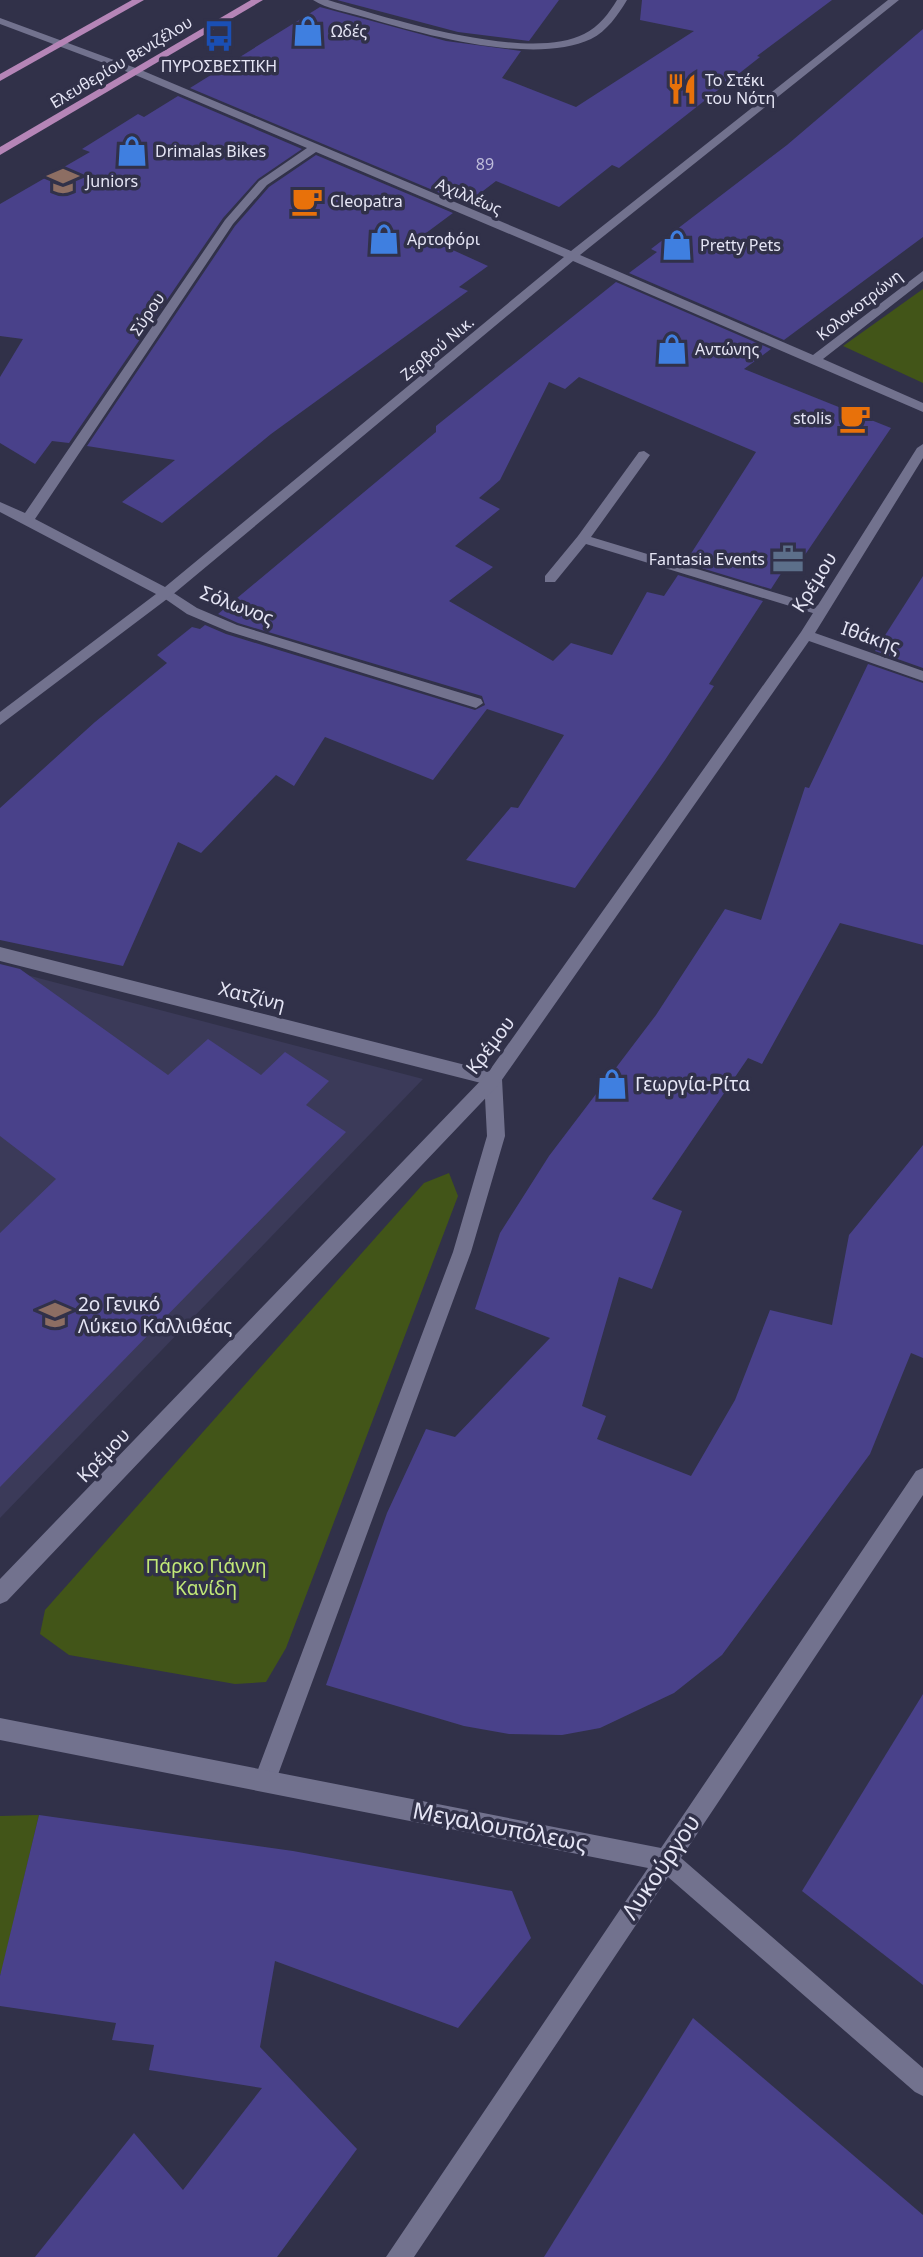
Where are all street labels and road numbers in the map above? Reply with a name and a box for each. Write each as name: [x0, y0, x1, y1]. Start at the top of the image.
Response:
street label: Ελευθερίου Βενιζέλου: [46, 11, 196, 113]
street label: Αχιλλέως: [433, 172, 506, 220]
street label: Κολοκοτρώνη: [812, 265, 906, 345]
street label: Σύρου: [125, 288, 169, 340]
street label: Ζερβού Νικ.: [396, 311, 478, 385]
street label: Κρέμου: [785, 547, 843, 617]
street label: Σόλωνος: [196, 579, 278, 631]
street label: Ιθάκης: [838, 615, 904, 659]
street label: Χατζίνη: [216, 975, 288, 1017]
street label: Κρέμου: [460, 1011, 520, 1079]
street label: Κρέμου: [70, 1422, 136, 1488]
street label: Μεγαλουπόλεως: [410, 1793, 590, 1859]
street label: Λυκούργου: [613, 1808, 707, 1925]

